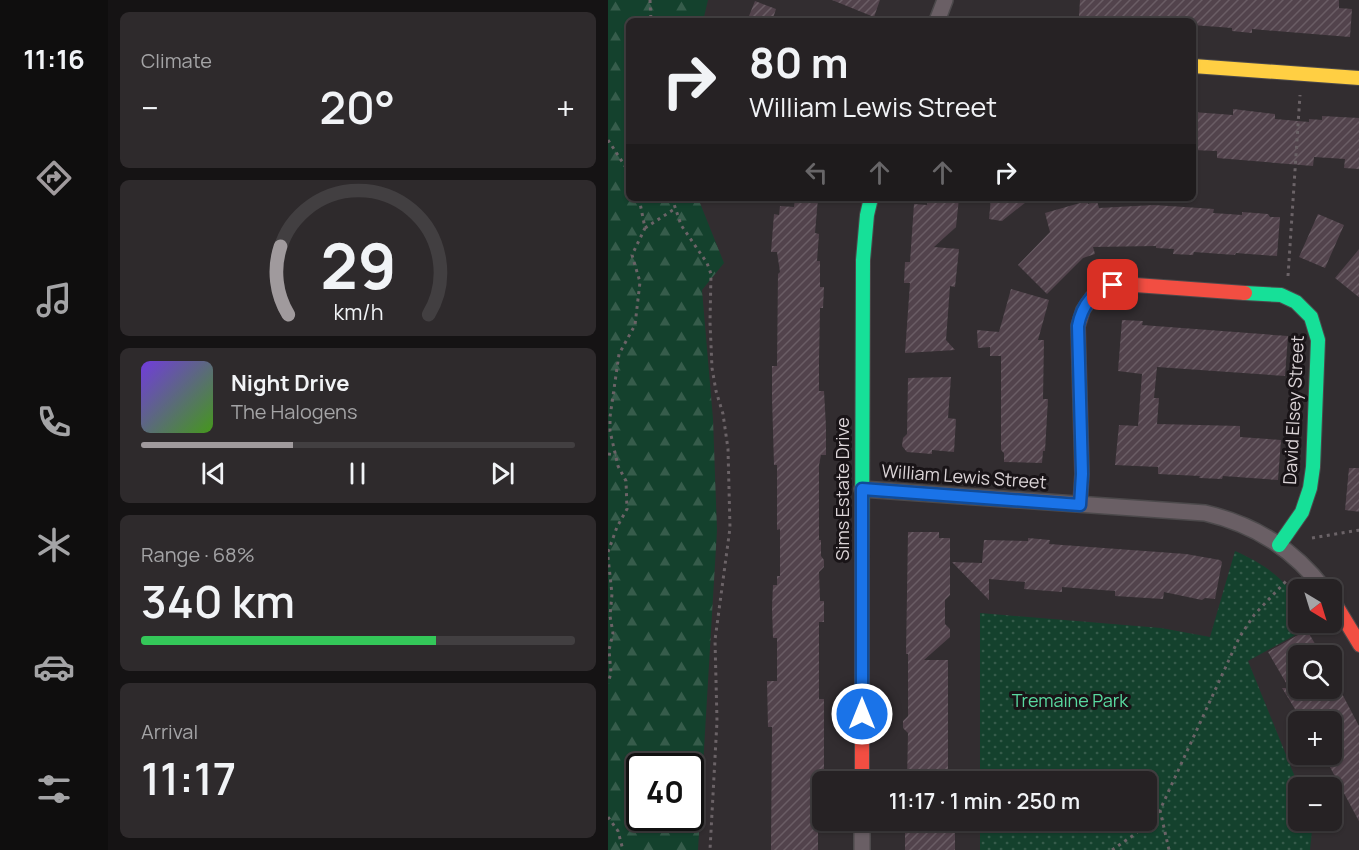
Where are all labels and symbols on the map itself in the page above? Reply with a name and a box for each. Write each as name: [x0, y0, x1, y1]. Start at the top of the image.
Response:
pin: [1087, 259, 1138, 310]
street label: David Elsey Street: [1277, 335, 1309, 485]
street label: Sims Estate Drive: [830, 417, 854, 561]
street label: William Lewis Street: [881, 458, 1047, 494]
north arrow: [1288, 579, 1342, 633]
position arrow: [830, 682, 894, 746]
park label: Tremaine Park: [1012, 688, 1129, 712]
speed limit sign: 40: [626, 753, 704, 831]

